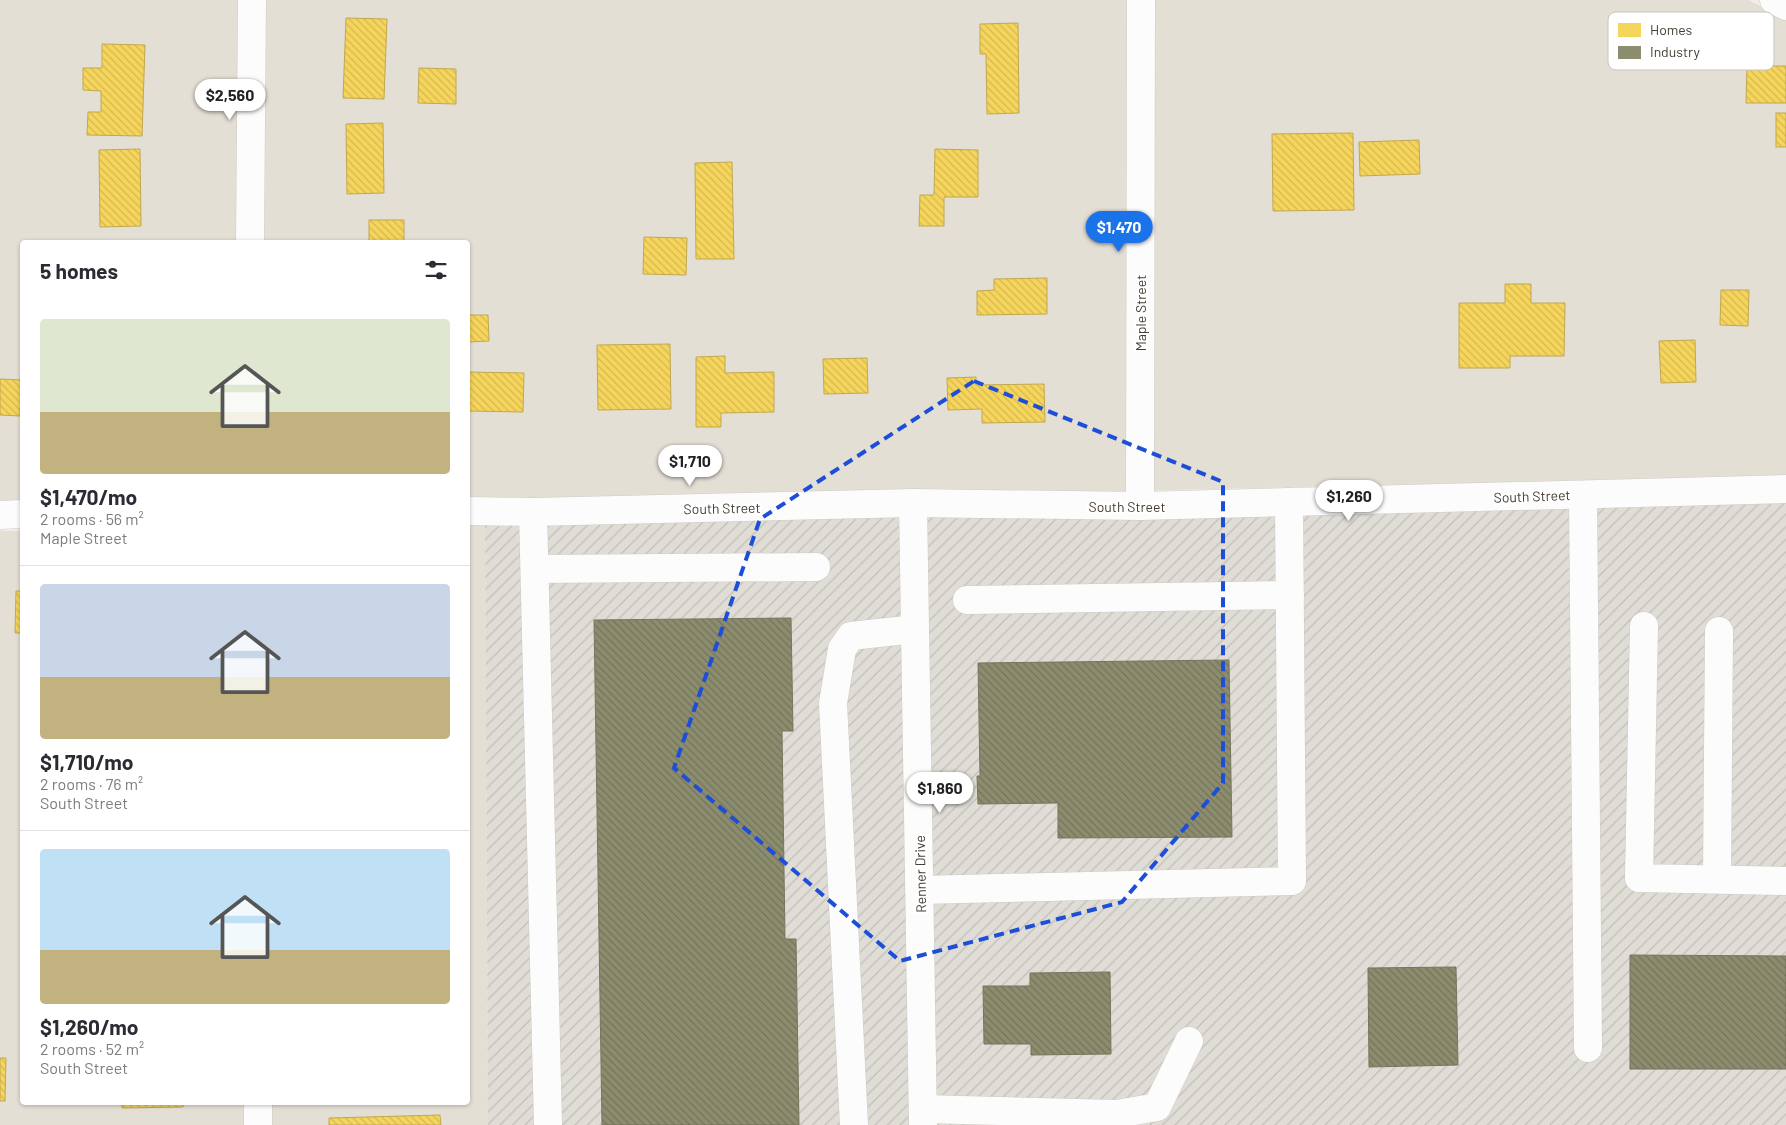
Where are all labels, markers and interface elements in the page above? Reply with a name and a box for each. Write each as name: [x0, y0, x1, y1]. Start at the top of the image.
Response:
legend: [1608, 12, 1774, 70]
text: Homes: [1650, 21, 1693, 38]
text: Industry: [1650, 43, 1701, 60]
pin: $2,560: [189, 78, 271, 121]
text: $2,560: [206, 85, 254, 104]
pin: $1,470: [1078, 210, 1160, 253]
text: $1,470: [1097, 217, 1141, 236]
icon: filters: [422, 256, 450, 284]
text: 5 homes: [40, 258, 118, 283]
street label: Maple Street: [1132, 275, 1149, 351]
icon: home: [200, 351, 290, 441]
pin: $1,710: [649, 444, 731, 487]
text: $1,710: [669, 451, 711, 470]
pin: $1,260: [1308, 480, 1390, 522]
text: $1,470/mo: [40, 484, 137, 509]
text: $1,260: [1326, 486, 1372, 505]
street label: South Street: [1493, 486, 1571, 506]
street label: South Street: [1089, 498, 1165, 515]
street label: South Street: [683, 499, 761, 517]
text: 2 rooms · 56 m²: [40, 509, 144, 528]
text: Maple Street: [40, 528, 128, 547]
icon: home: [200, 617, 290, 707]
text: $1,710/mo: [40, 749, 133, 774]
pin: $1,860: [899, 772, 981, 814]
text: 2 rooms · 76 m²: [40, 774, 143, 793]
text: $1,860: [917, 778, 963, 797]
text: South Street: [40, 793, 128, 812]
street label: Renner Drive: [911, 835, 929, 913]
icon: home: [200, 882, 290, 972]
text: $1,260/mo: [40, 1014, 139, 1039]
text: 2 rooms · 52 m²: [40, 1039, 144, 1058]
text: South Street: [40, 1058, 128, 1077]

